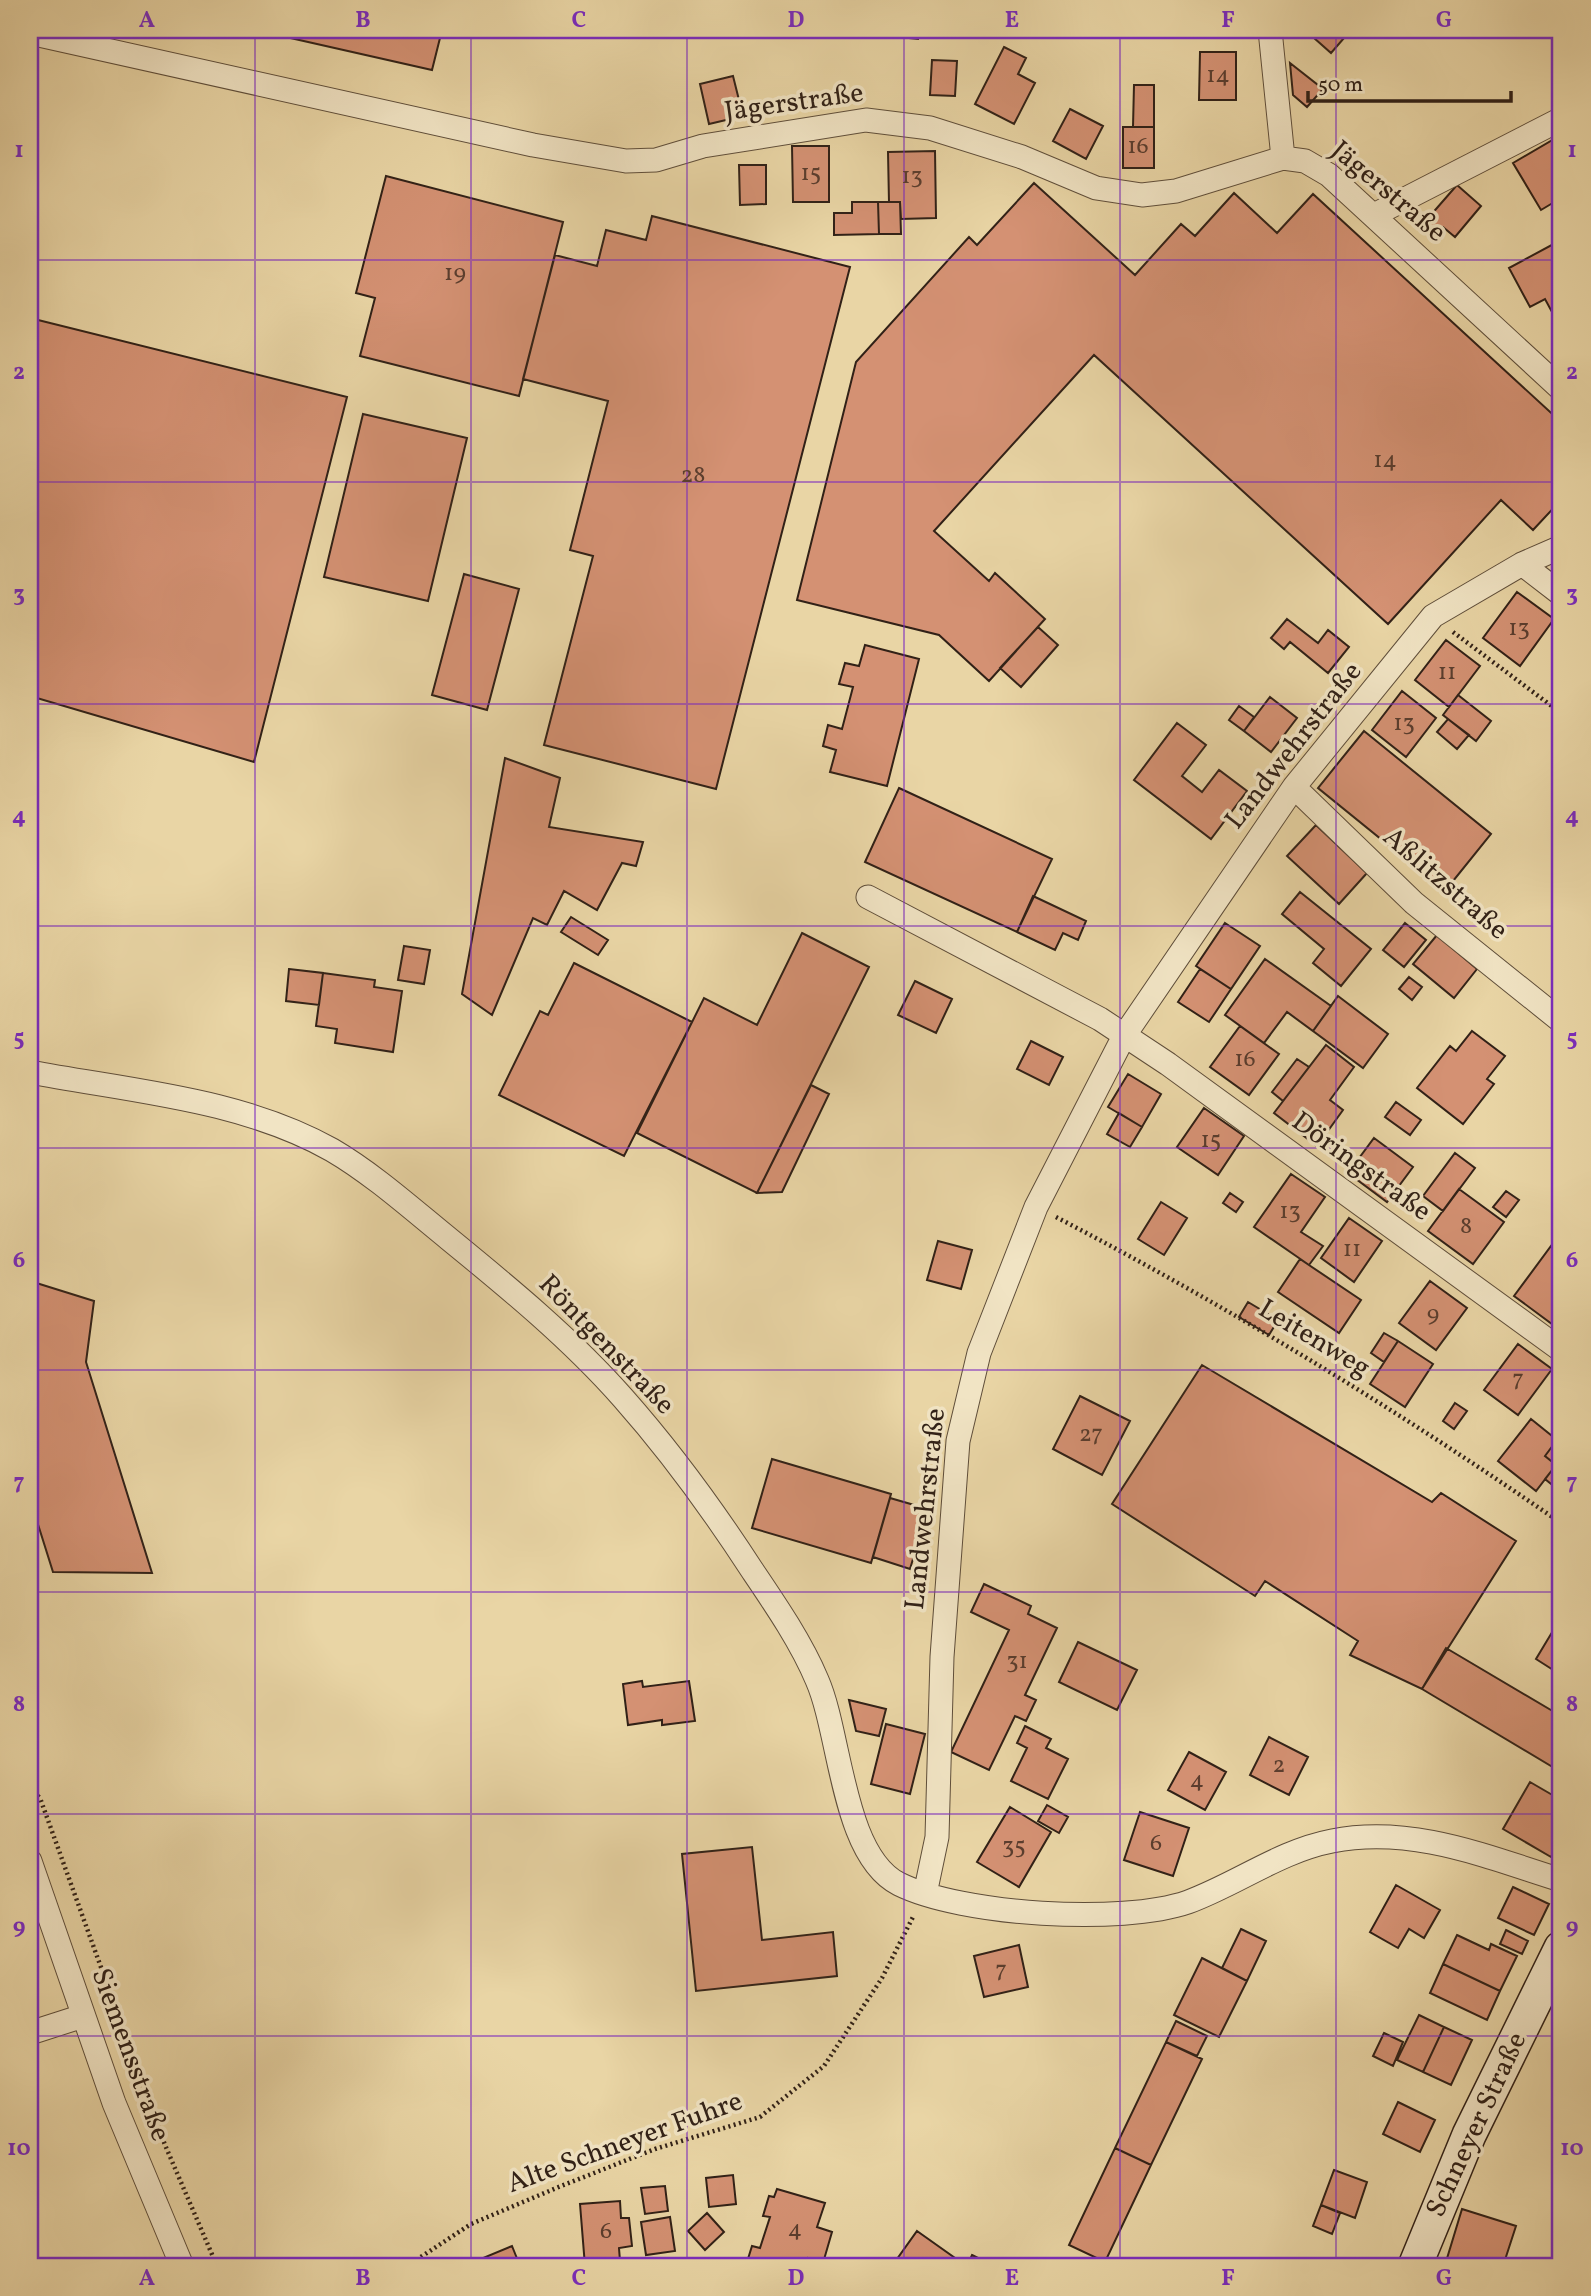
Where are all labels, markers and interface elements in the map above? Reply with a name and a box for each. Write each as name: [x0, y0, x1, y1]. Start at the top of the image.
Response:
text: A: [139, 5, 155, 37]
text: B: [355, 5, 371, 37]
text: C: [572, 5, 586, 37]
text: D: [788, 5, 805, 37]
text: E: [1005, 5, 1019, 37]
text: F: [1221, 5, 1235, 37]
text: G: [1436, 5, 1452, 37]
house number: 14: [1206, 59, 1230, 93]
scale bar: [1308, 60, 1510, 104]
text: 50 m: [1318, 71, 1363, 100]
street label: Jägerstraße: [722, 74, 866, 132]
house number: 16: [1127, 130, 1149, 164]
street label: Jägerstraße: [1322, 132, 1454, 252]
text: 1: [14, 135, 24, 167]
text: 1: [1567, 135, 1577, 167]
house number: 15: [801, 157, 821, 191]
house number: 13: [901, 160, 923, 194]
house number: 19: [444, 257, 466, 291]
text: 2: [13, 357, 25, 389]
text: 2: [1566, 357, 1578, 389]
house number: 14: [1373, 444, 1397, 478]
house number: 28: [680, 459, 706, 493]
text: 3: [13, 579, 25, 611]
text: 3: [1566, 579, 1578, 611]
house number: 13: [1508, 612, 1530, 646]
street label: Landwehrstraße: [1216, 654, 1372, 838]
house number: 11: [1438, 656, 1456, 690]
house number: 13: [1393, 707, 1415, 741]
text: 4: [12, 801, 26, 833]
text: 4: [1565, 801, 1579, 833]
street label: Aßlitzstraße: [1374, 819, 1516, 949]
text: 5: [13, 1023, 25, 1055]
text: 5: [1566, 1023, 1578, 1055]
house number: 16: [1234, 1043, 1256, 1077]
street label: Döringstraße: [1283, 1103, 1439, 1231]
house number: 15: [1201, 1124, 1221, 1158]
house number: 13: [1279, 1195, 1301, 1229]
house number: 8: [1460, 1210, 1472, 1244]
house number: 11: [1343, 1233, 1361, 1267]
text: 6: [13, 1245, 25, 1277]
text: 6: [1566, 1245, 1578, 1277]
street label: Röntgenstraße: [529, 1266, 683, 1424]
street label: Leitenweg: [1250, 1290, 1378, 1388]
house number: 9: [1427, 1298, 1439, 1332]
house number: 7: [1512, 1363, 1524, 1397]
street label: Landwehrstraße: [896, 1406, 956, 1612]
house number: 27: [1079, 1418, 1103, 1452]
text: 7: [14, 1467, 25, 1499]
text: 7: [1567, 1467, 1578, 1499]
house number: 31: [1006, 1645, 1028, 1679]
text: 8: [13, 1689, 25, 1721]
text: 8: [1566, 1689, 1578, 1721]
house number: 2: [1273, 1749, 1285, 1783]
house number: 4: [1190, 1764, 1204, 1798]
house number: 6: [1150, 1827, 1162, 1861]
house number: 35: [1002, 1830, 1026, 1864]
text: 9: [13, 1911, 25, 1943]
text: 9: [1566, 1911, 1578, 1943]
house number: 7: [995, 1954, 1007, 1988]
street label: Siemensstraße: [81, 1963, 179, 2147]
street label: Schneyer Straße: [1417, 2026, 1537, 2224]
street label: Alte Schneyer Fuhre: [502, 2082, 748, 2204]
text: 10: [7, 2133, 31, 2165]
text: 10: [1560, 2133, 1584, 2165]
house number: 4: [788, 2213, 802, 2247]
house number: 6: [600, 2215, 612, 2249]
text: A: [139, 2263, 155, 2295]
text: B: [355, 2263, 371, 2295]
text: C: [572, 2263, 586, 2295]
text: D: [788, 2263, 805, 2295]
text: E: [1005, 2263, 1019, 2295]
text: F: [1221, 2263, 1235, 2295]
text: G: [1436, 2263, 1452, 2295]

